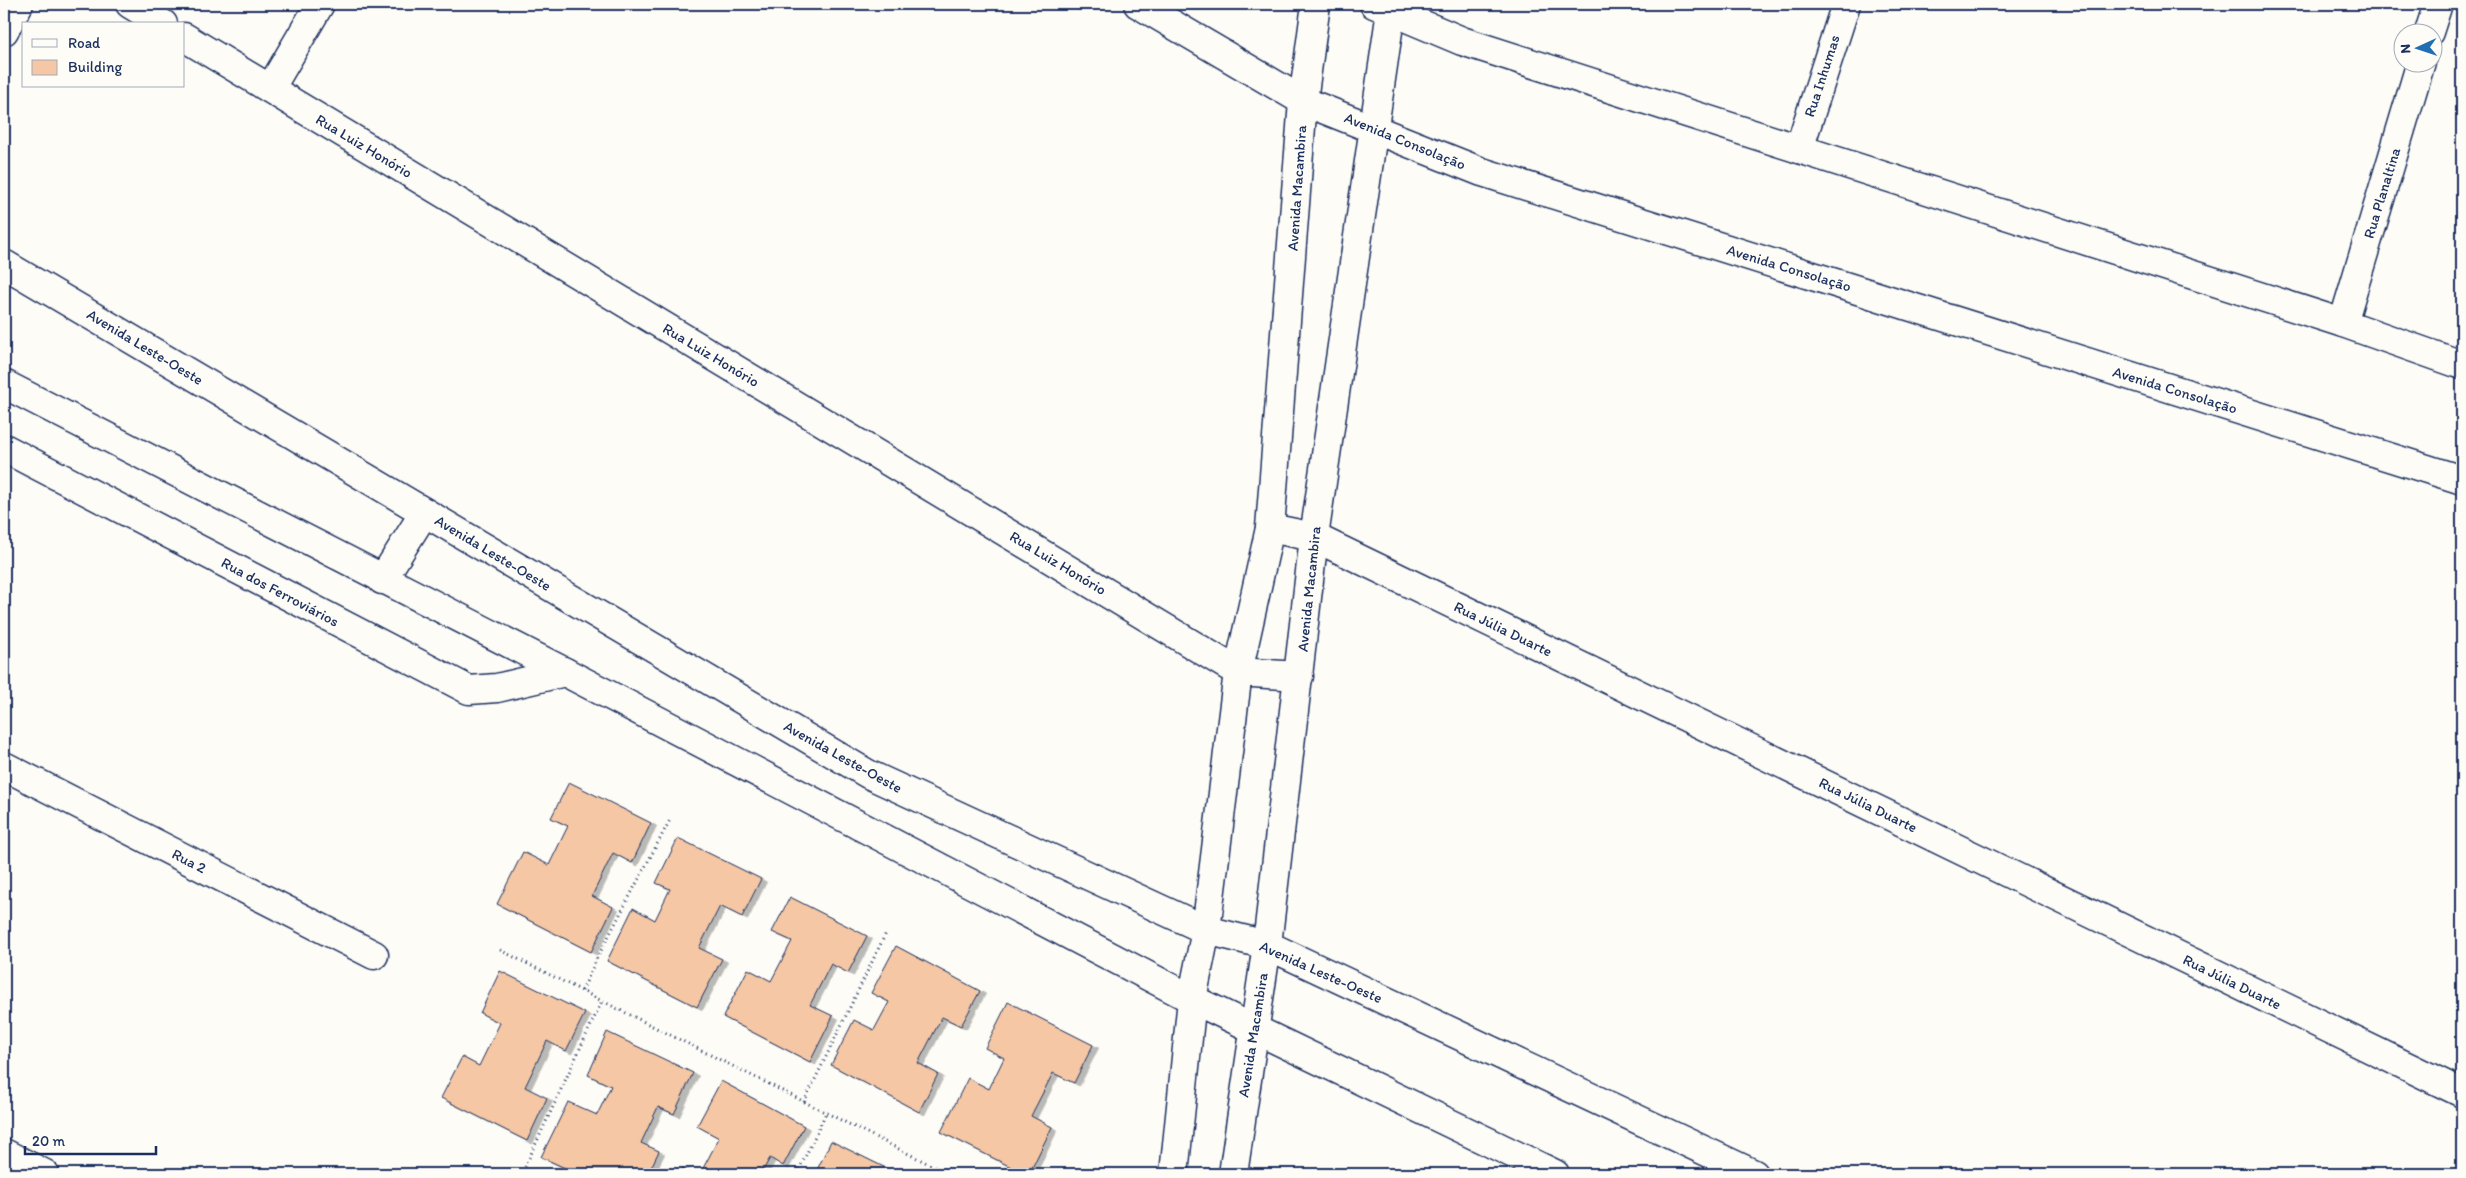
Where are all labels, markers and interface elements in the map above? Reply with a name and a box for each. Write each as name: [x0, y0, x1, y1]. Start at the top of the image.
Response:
legend: [22, 22, 185, 88]
north arrow: [2394, 22, 2444, 72]
street label: Rua Inhumas: [1800, 32, 1844, 119]
text: Road: [68, 34, 101, 52]
text: N: [2397, 43, 2414, 54]
text: Building: [68, 58, 122, 76]
street label: Avenida Consolação: [1342, 108, 1468, 174]
street label: Rua Luiz Honório: [313, 110, 415, 182]
street label: Avenida Macambira: [1284, 124, 1310, 252]
street label: Rua Planaltina: [2360, 145, 2404, 241]
street label: Avenida Consolação: [1725, 240, 1853, 296]
street label: Avenida Leste-Oeste: [84, 305, 206, 389]
street label: Rua Luiz Honório: [660, 319, 762, 391]
street label: Avenida Consolação: [2111, 362, 2239, 418]
street label: Avenida Leste-Oeste: [432, 511, 554, 595]
street label: Avenida Macambira: [1293, 525, 1325, 653]
street label: Rua Luiz Honório: [1007, 527, 1109, 599]
street label: Rua dos Ferroviários: [218, 553, 342, 631]
street label: Rua Júlia Duarte: [1451, 597, 1555, 661]
street label: Avenida Leste-Oeste: [781, 717, 905, 797]
street label: Rua Júlia Duarte: [1816, 773, 1920, 837]
street label: Rua 2: [169, 845, 209, 877]
street label: Avenida Leste-Oeste: [1257, 937, 1385, 1007]
street label: Rua Júlia Duarte: [2180, 950, 2284, 1014]
street label: Avenida Macambira: [1234, 971, 1272, 1099]
scale bar: [25, 1123, 156, 1155]
text: 20 m: [32, 1132, 66, 1150]

